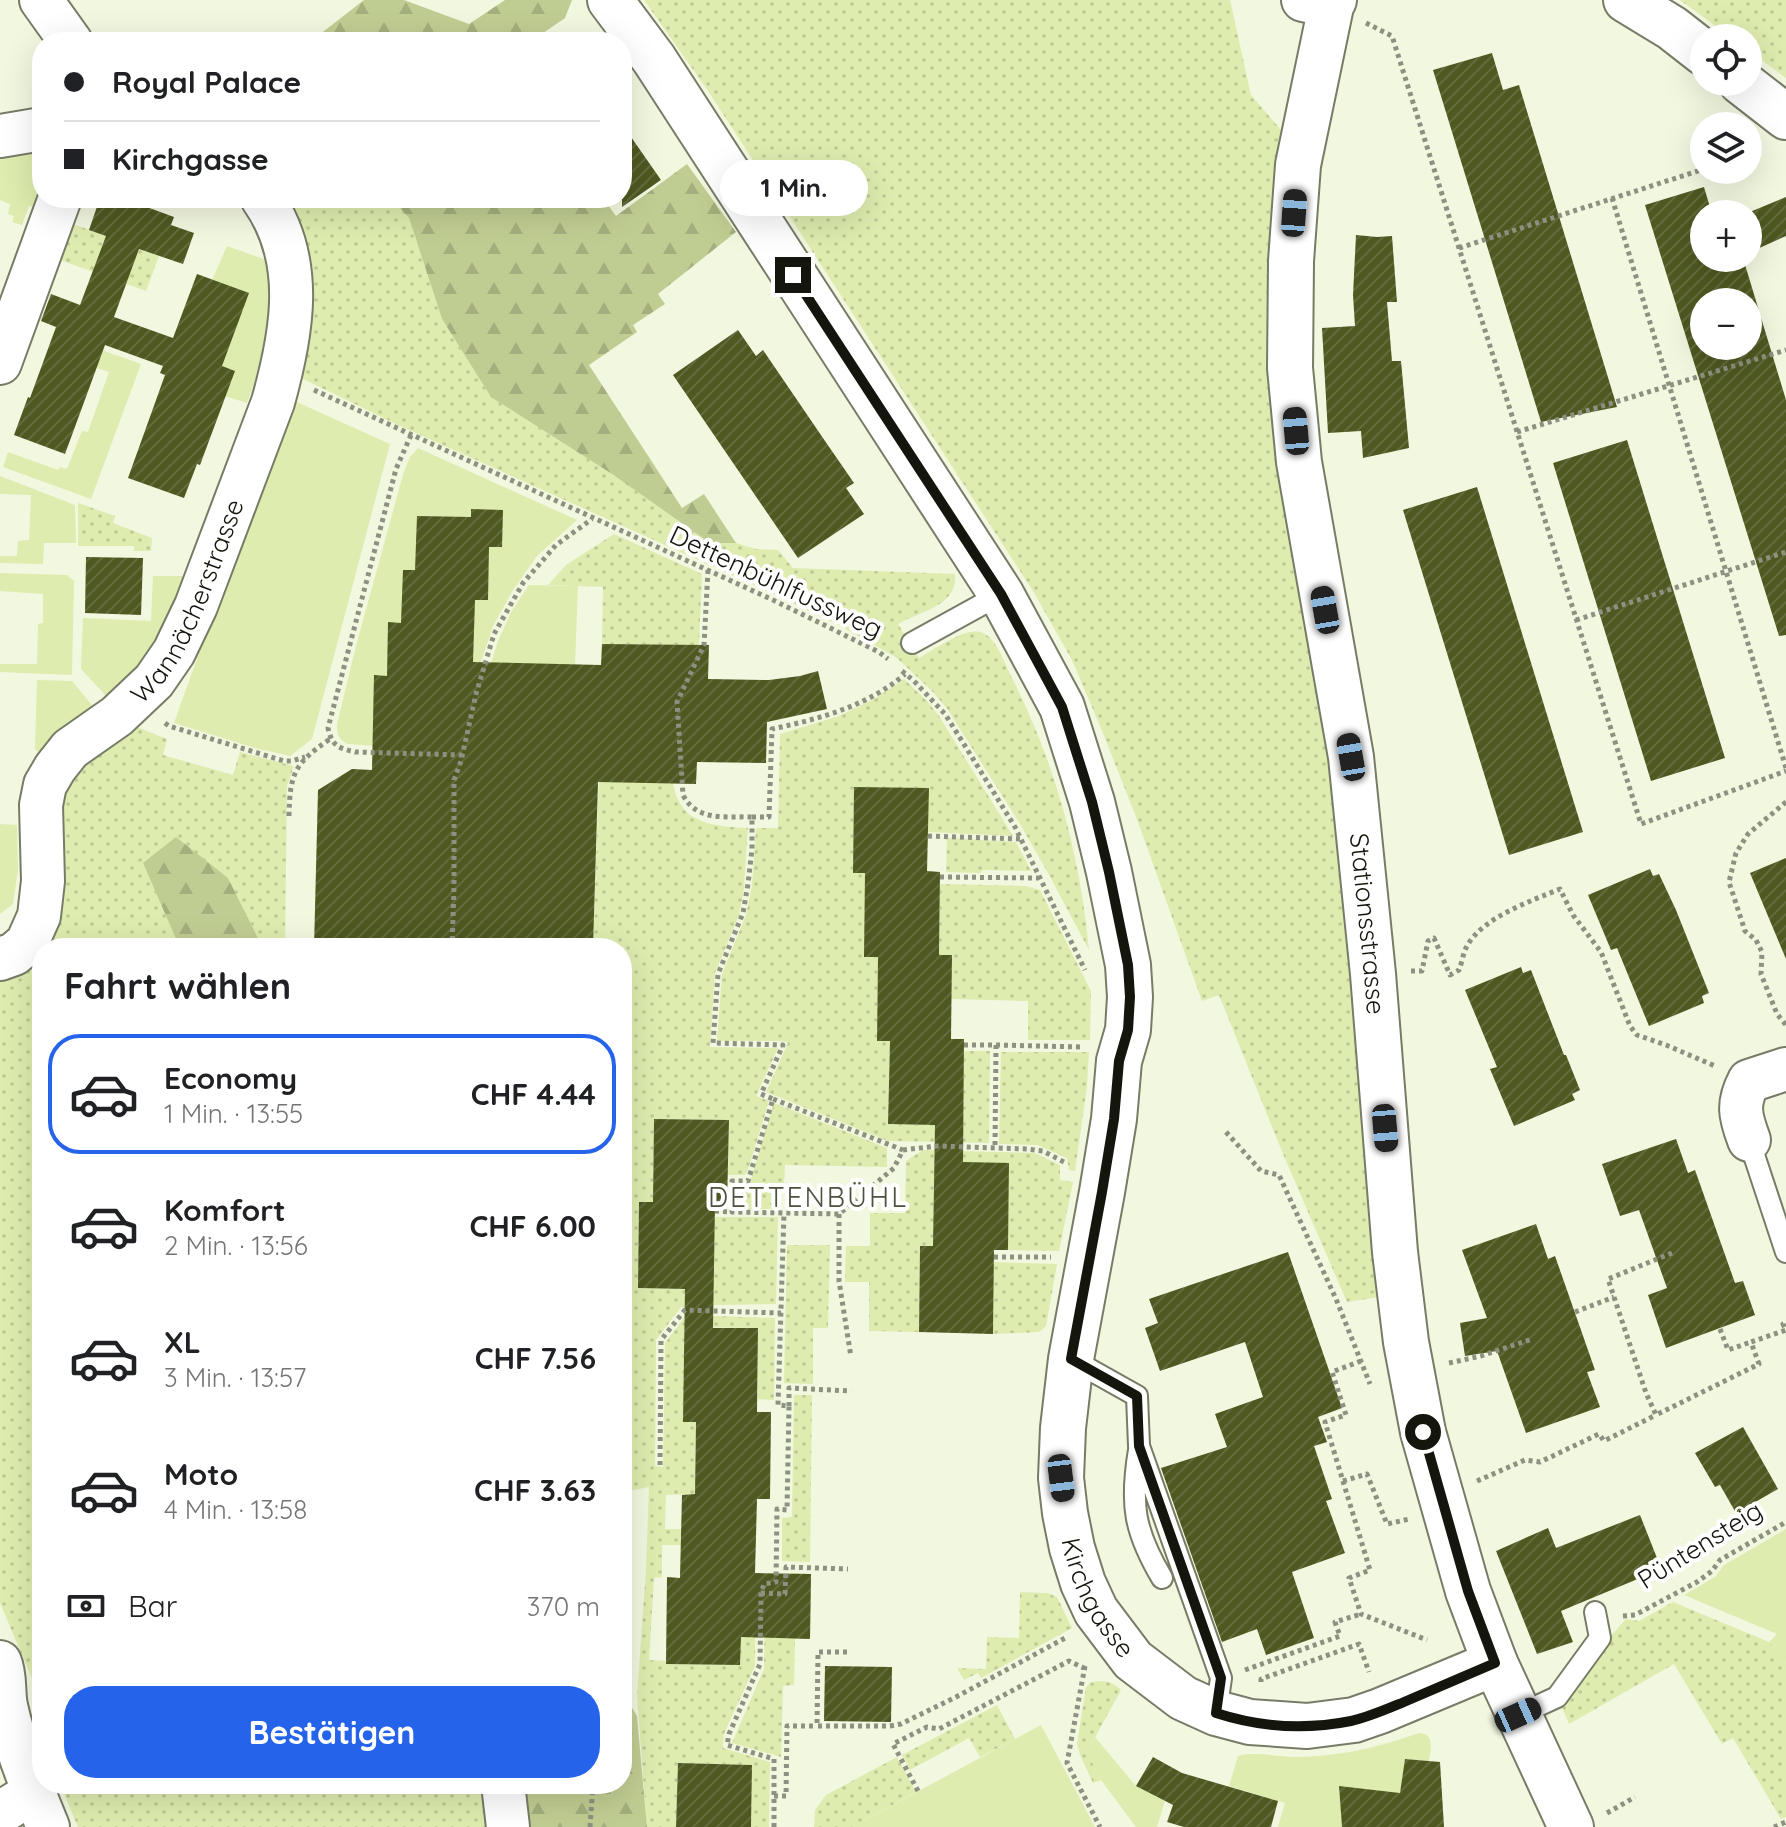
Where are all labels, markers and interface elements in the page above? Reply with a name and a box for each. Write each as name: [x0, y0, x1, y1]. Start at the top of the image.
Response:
map controls: [1690, 24, 1762, 360]
button: locate: [1690, 24, 1762, 96]
text: Royal Palace: [112, 63, 301, 101]
button: layers: [1690, 112, 1762, 184]
text: Kirchgasse: [112, 140, 269, 178]
callout: 1 Min.: [719, 159, 867, 215]
text: 1 Min.: [761, 171, 827, 204]
car: [1280, 188, 1308, 238]
button: +: [1690, 200, 1762, 272]
route end: [775, 257, 811, 293]
button: −: [1690, 288, 1762, 360]
car: [1282, 406, 1310, 456]
street label: Wannächerstrasse: [123, 494, 251, 710]
street label: Dettenbühlfussweg: [665, 518, 888, 645]
car: [1309, 584, 1341, 636]
car: [1335, 731, 1367, 783]
street label: Stationsstrasse: [1343, 831, 1393, 1016]
text: Fahrt wählen: [64, 963, 291, 1008]
icon: car: [68, 1058, 140, 1130]
text: Economy: [164, 1059, 297, 1097]
text: CHF 4.44: [471, 1075, 596, 1113]
text: 1 Min. · 13:55: [164, 1097, 303, 1130]
car: [1371, 1103, 1399, 1153]
district label: DETTENBÜHL: [708, 1179, 908, 1214]
icon: car: [68, 1190, 140, 1262]
text: Komfort: [164, 1191, 286, 1229]
text: CHF 6.00: [469, 1207, 596, 1245]
text: 2 Min. · 13:56: [164, 1229, 308, 1262]
icon: car: [68, 1322, 140, 1394]
text: XL: [164, 1323, 201, 1361]
text: CHF 7.56: [475, 1339, 596, 1377]
text: 3 Min. · 13:57: [164, 1361, 306, 1394]
route start: [1405, 1414, 1441, 1450]
car: [1046, 1453, 1076, 1503]
icon: car: [68, 1454, 140, 1526]
text: Moto: [164, 1455, 238, 1493]
text: CHF 3.63: [474, 1471, 596, 1509]
text: 4 Min. · 13:58: [164, 1493, 307, 1526]
street label: Püntensteig: [1631, 1493, 1768, 1596]
street label: Kirchgasse: [1054, 1535, 1142, 1664]
icon: cash: [64, 1584, 108, 1628]
text: Bar: [128, 1587, 177, 1625]
text: 370 m: [527, 1590, 600, 1623]
button: Bestätigen: [64, 1686, 600, 1778]
car: [1491, 1694, 1545, 1736]

